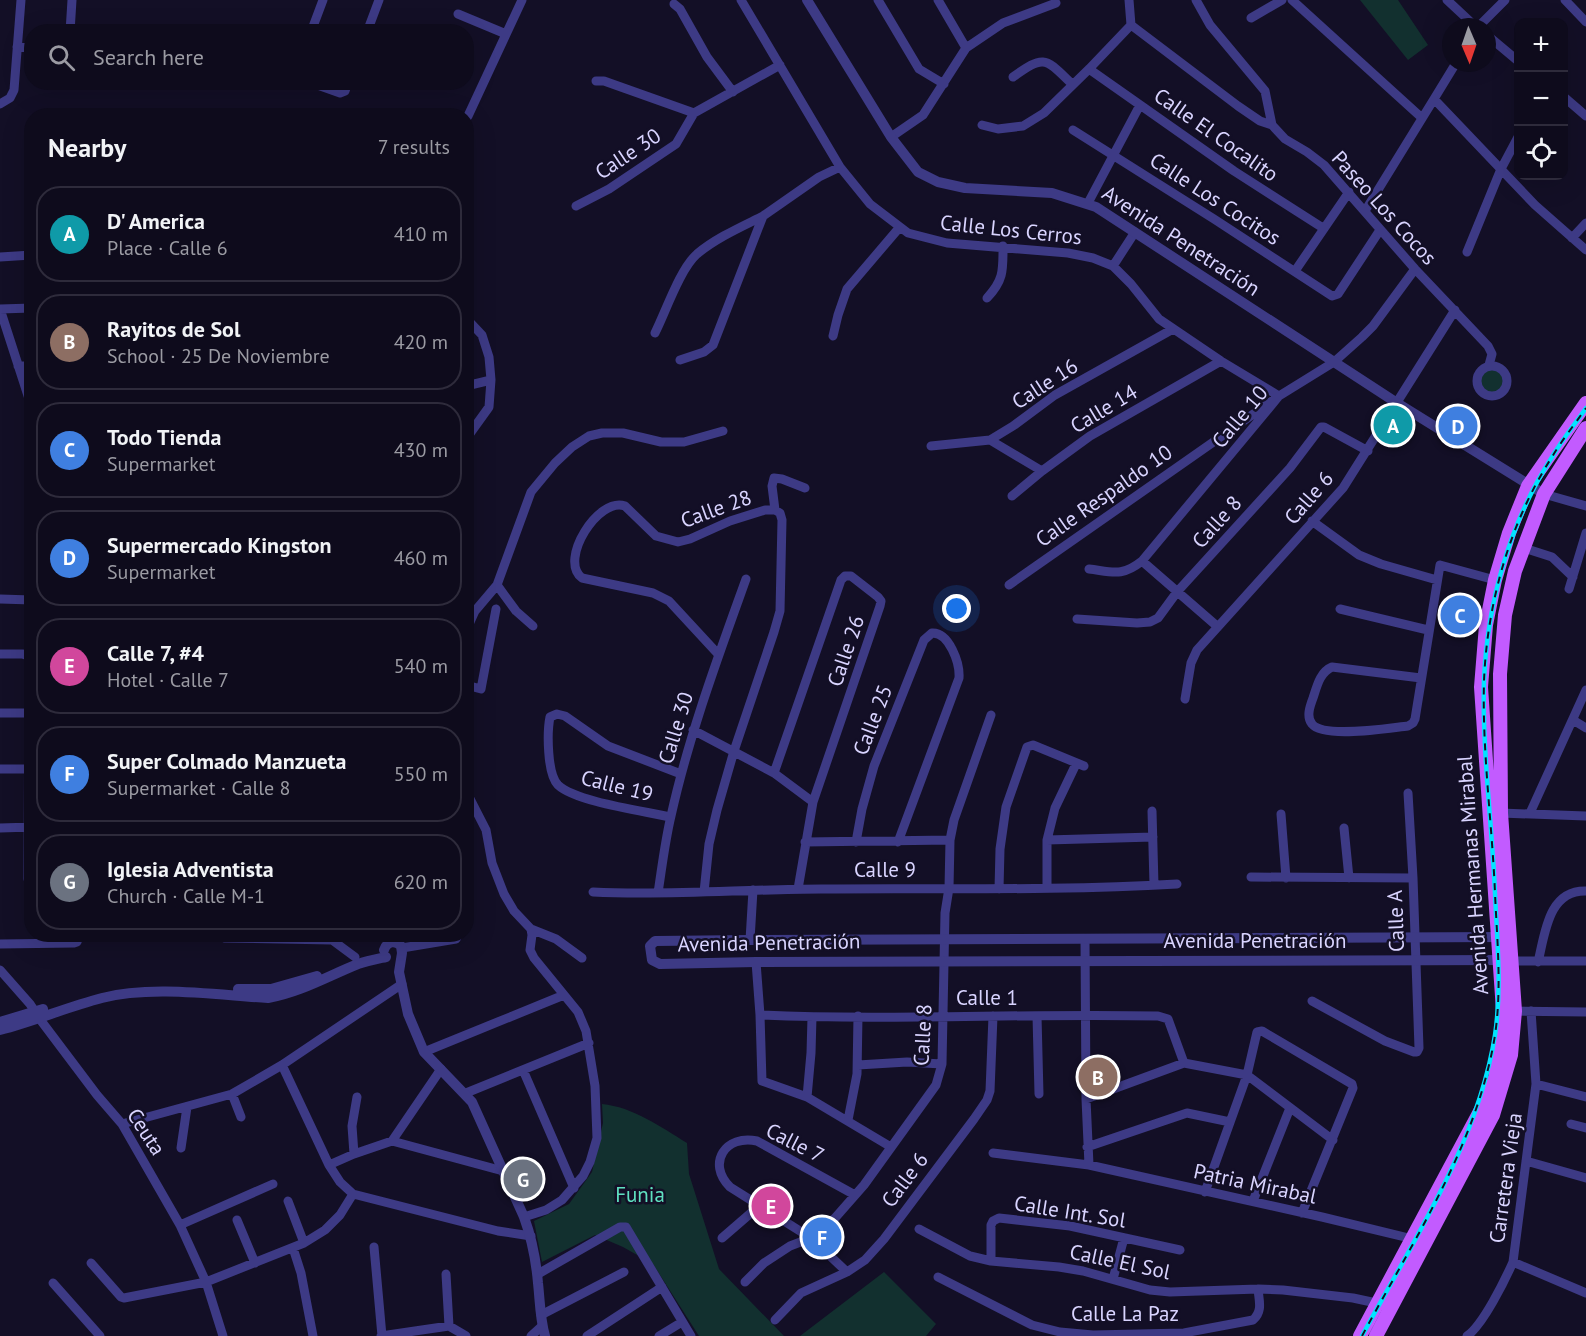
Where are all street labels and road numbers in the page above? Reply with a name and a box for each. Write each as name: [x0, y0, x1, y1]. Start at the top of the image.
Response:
street label: Calle El Cocalito: [1149, 82, 1284, 187]
street label: Calle 30: [590, 122, 666, 185]
street label: Paseo Los Cocos: [1326, 145, 1443, 270]
street label: Calle Los Cocitos: [1145, 146, 1286, 251]
street label: Avenida Penetración: [1097, 179, 1265, 302]
street label: Calle Los Cerros: [939, 209, 1083, 250]
street label: Calle 16: [1007, 352, 1083, 415]
street label: Calle 14: [1065, 378, 1142, 439]
street label: Calle 10: [1206, 380, 1274, 454]
street label: Calle Respaldo 10: [1030, 438, 1177, 553]
street label: Calle 6: [1278, 465, 1339, 530]
street label: Calle 28: [677, 483, 755, 534]
street label: Calle 8: [1186, 490, 1247, 554]
street label: Calle 26: [821, 612, 870, 690]
street label: Calle 25: [847, 681, 898, 759]
street label: Calle 30: [652, 689, 699, 767]
street label: Avenida Hermanas Mirabal: [1451, 754, 1494, 996]
street label: Calle 19: [578, 764, 656, 808]
street label: Calle 9: [854, 856, 916, 883]
street label: Calle A: [1381, 889, 1410, 953]
street label: Avenida Penetración: [677, 927, 861, 958]
street label: Avenida Penetración: [1164, 927, 1346, 954]
street label: Calle 1: [956, 984, 1018, 1011]
street label: Calle 8: [907, 1003, 938, 1067]
street label: Ceuta: [121, 1103, 172, 1160]
street label: Carretera Vieja: [1483, 1111, 1528, 1245]
street label: Calle 7: [761, 1116, 829, 1169]
street label: Calle 6: [875, 1147, 934, 1213]
street label: Patria Mirabal: [1191, 1157, 1319, 1210]
street label: Calle Int. Sol: [1012, 1189, 1128, 1234]
street label: Calle El Sol: [1067, 1238, 1173, 1285]
street label: Calle La Paz: [1071, 1300, 1179, 1327]

